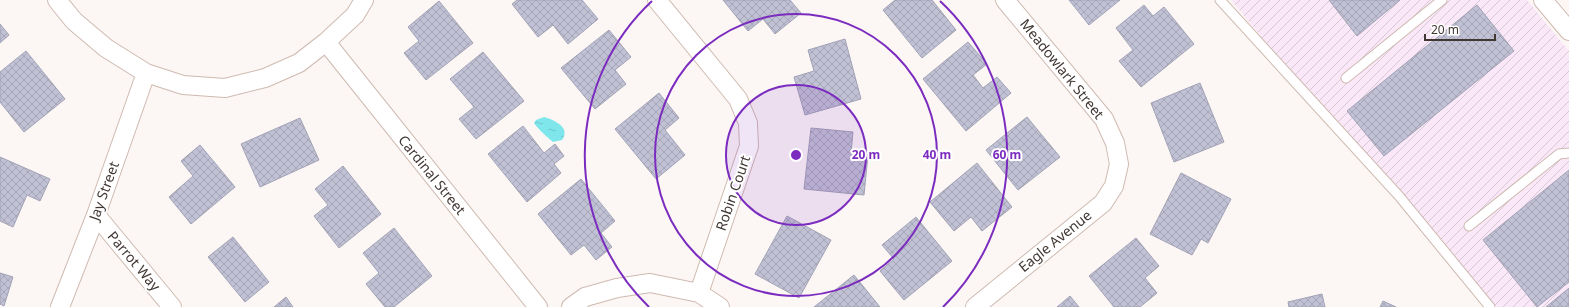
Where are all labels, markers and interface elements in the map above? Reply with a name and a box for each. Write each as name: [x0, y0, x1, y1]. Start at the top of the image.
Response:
street label: Meadowlark Street: [1016, 15, 1109, 123]
scale bar: [1425, 16, 1495, 42]
text: 20 m: [1431, 21, 1459, 38]
street label: Cardinal Street: [394, 131, 470, 218]
text: 20 m: [852, 146, 880, 163]
text: 40 m: [923, 146, 951, 163]
text: 60 m: [993, 146, 1021, 163]
centre of rings: [789, 148, 803, 162]
street label: Robin Court: [711, 153, 754, 233]
street label: Jay Street: [83, 159, 123, 225]
street label: Eagle Avenue: [1014, 205, 1095, 276]
street label: Parrot Way: [104, 227, 166, 295]

